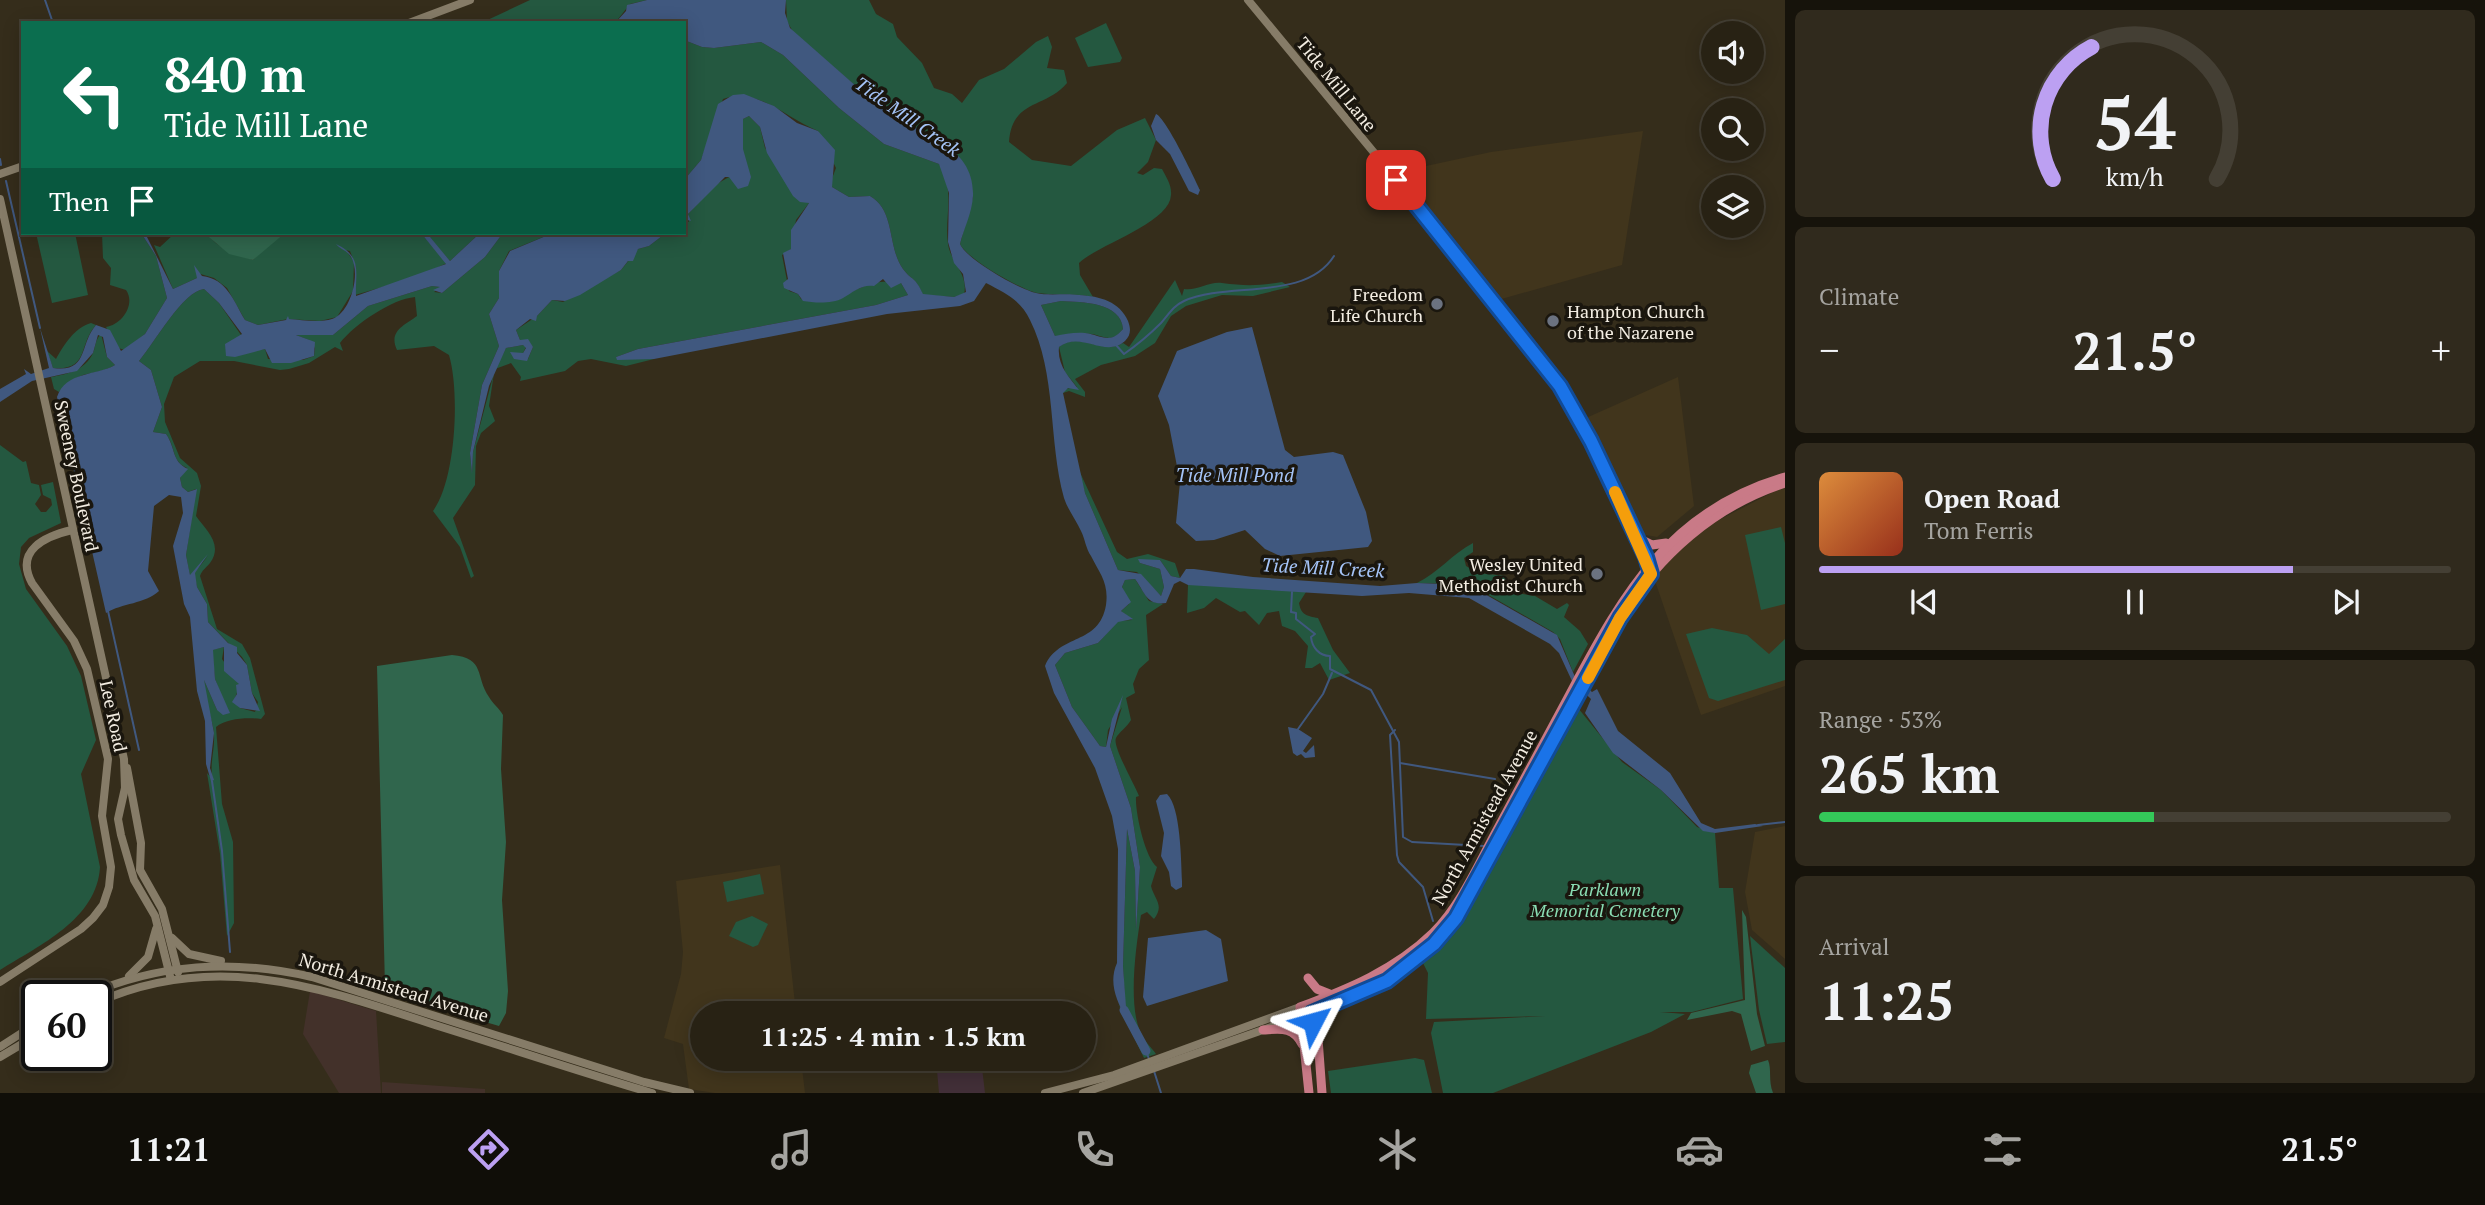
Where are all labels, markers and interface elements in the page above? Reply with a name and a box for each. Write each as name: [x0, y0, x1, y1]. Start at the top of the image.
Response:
map controls: [1701, 21, 1764, 238]
button: sound: [1701, 21, 1764, 84]
street label: Tide Mill Lane: [1292, 32, 1382, 136]
text: 840 m: [164, 41, 306, 106]
icon: left: [49, 49, 140, 140]
water label: Tide Mill Creek: [850, 70, 966, 162]
text: 54: [2094, 74, 2176, 171]
button: search: [1701, 98, 1764, 161]
text: Tide Mill Lane: [164, 104, 368, 146]
pin: [1366, 150, 1426, 210]
text: km/h: [2106, 160, 2164, 193]
icon: arrive: [1377, 161, 1415, 199]
button: layers: [1701, 175, 1764, 238]
icon: arrive: [123, 182, 161, 220]
text: Then: [49, 184, 109, 218]
text: Climate: [1819, 281, 1899, 312]
place label: Freedom Life Church: [1330, 282, 1423, 327]
marker: Freedom Life Church: [1429, 296, 1445, 312]
place label: Hampton Church of the Nazarene: [1567, 299, 1705, 344]
marker: Hampton Church of the Nazarene: [1545, 313, 1561, 329]
text: 21.5°: [2072, 316, 2198, 385]
text: −: [1819, 325, 1839, 375]
text: +: [2431, 325, 2451, 375]
street label: Sweeney Boulevard: [49, 398, 105, 554]
water label: Tide Mill Pond: [1176, 462, 1295, 487]
text: Open Road: [1924, 481, 2060, 515]
text: Tom Ferris: [1924, 515, 2034, 546]
water label: Tide Mill Creek: [1261, 551, 1386, 583]
place label: Wesley United Methodist Church: [1439, 552, 1583, 597]
marker: Wesley United Methodist Church: [1589, 566, 1605, 582]
icon: previous: [1905, 583, 1943, 621]
icon: pause: [2116, 583, 2154, 621]
icon: next: [2327, 583, 2365, 621]
street label: Lee Road: [95, 678, 133, 754]
text: Range · 53%: [1819, 704, 1942, 735]
street label: North Armistead Avenue: [1426, 725, 1542, 909]
text: 265 km: [1819, 739, 2000, 808]
park label: Parklawn Memorial Cemetery: [1529, 877, 1680, 922]
text: Arrival: [1819, 931, 1890, 962]
street label: North Armistead Avenue: [296, 947, 492, 1027]
text: 11:25: [1819, 966, 1954, 1035]
speed limit sign: 60: [21, 980, 112, 1071]
position arrow: [1276, 985, 1350, 1059]
text: 11:25 · 4 min · 1.5 km: [760, 1019, 1026, 1053]
icon: directions: [464, 1125, 513, 1174]
icon: music: [767, 1125, 816, 1174]
icon: phone: [1070, 1125, 1119, 1174]
icon: climate: [1373, 1125, 1422, 1174]
icon: car: [1675, 1125, 1724, 1174]
icon: filters: [1978, 1125, 2027, 1174]
text: 11:21: [127, 1128, 210, 1170]
text: 21.5°: [2281, 1128, 2358, 1170]

